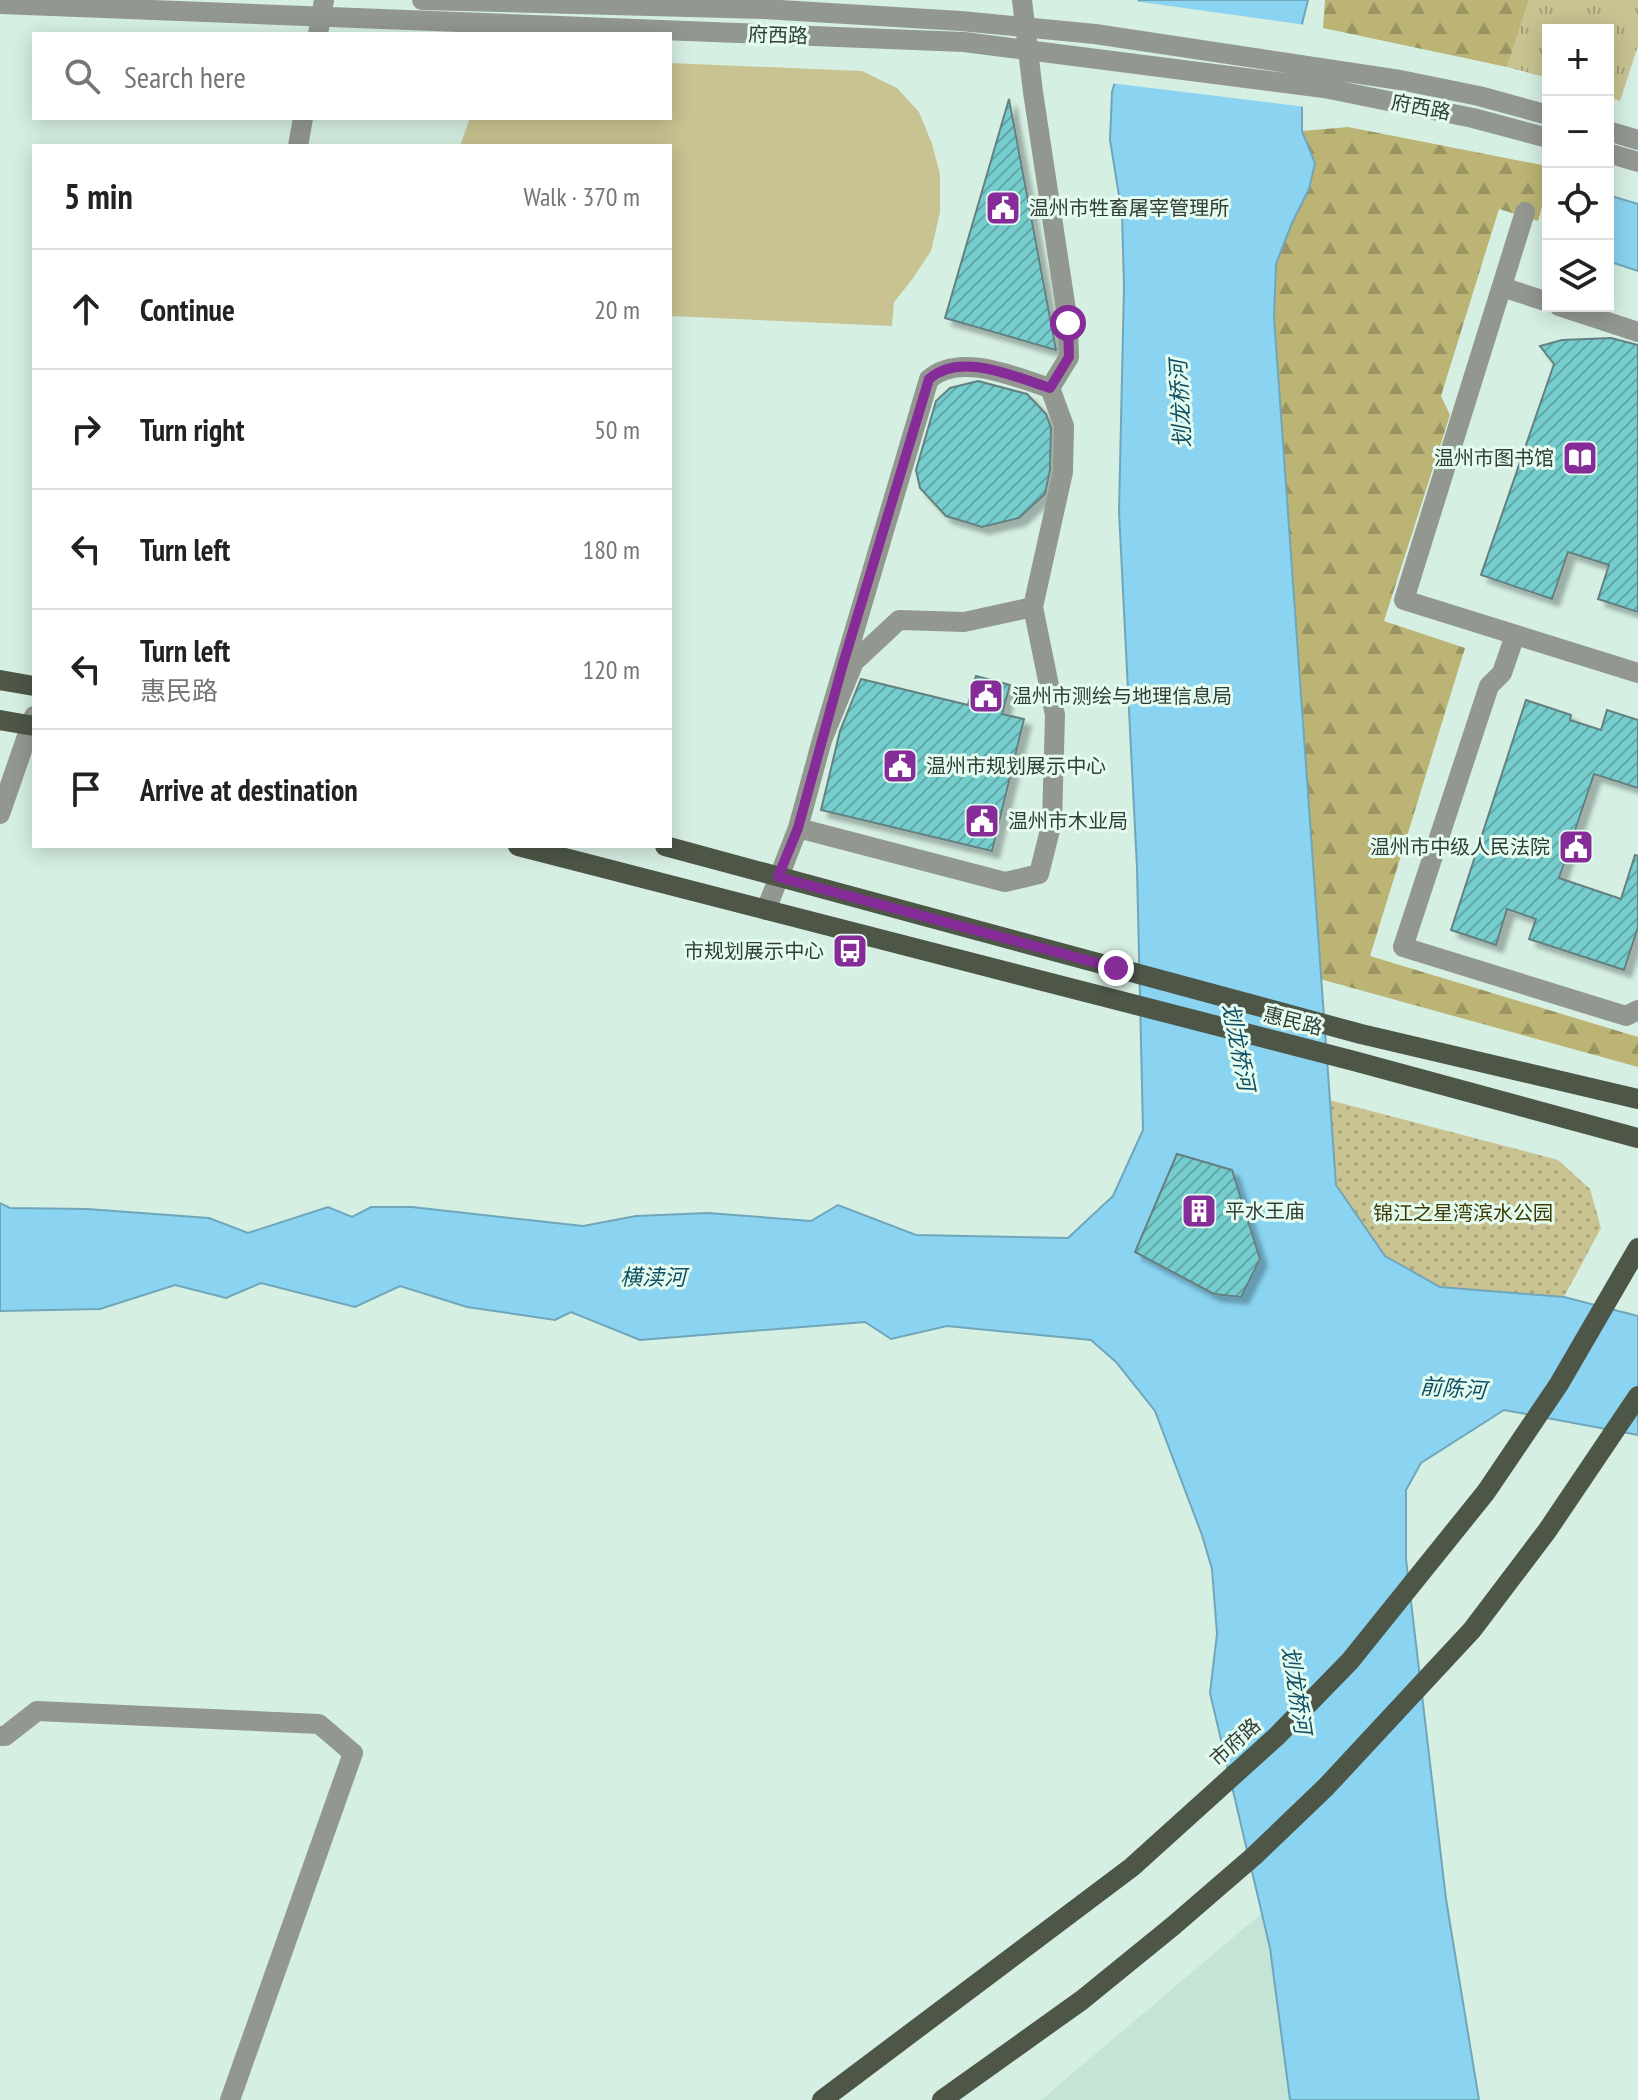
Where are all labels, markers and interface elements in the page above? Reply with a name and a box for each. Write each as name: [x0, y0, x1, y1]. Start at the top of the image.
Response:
street label: 府西路: [748, 21, 808, 49]
map controls: [1542, 24, 1614, 312]
button: +: [1542, 24, 1614, 96]
search box: [32, 32, 672, 120]
icon: search: [60, 54, 104, 98]
text: Search here: [124, 57, 246, 96]
street label: 府西路: [1389, 89, 1453, 125]
button: −: [1542, 96, 1614, 168]
button: locate: [1542, 168, 1614, 240]
text: 5 min: [64, 174, 133, 218]
text: Walk · 370 m: [523, 180, 640, 213]
public building icon: 温州市牲畜屠宰管理所: [984, 189, 1022, 227]
place label: 温州市牲畜屠宰管理所: [1029, 195, 1229, 221]
button: layers: [1542, 240, 1614, 312]
icon: ahead: [64, 287, 108, 331]
text: Continue: [140, 290, 235, 329]
text: 20 m: [594, 293, 640, 326]
route start: [1050, 305, 1086, 341]
water label: 划龙桥河: [1164, 355, 1196, 449]
icon: right: [64, 407, 108, 451]
text: Turn right: [140, 410, 244, 449]
text: 50 m: [594, 413, 640, 446]
library icon: 温州市图书馆: [1561, 439, 1599, 477]
place label: 温州市图书馆: [1434, 445, 1554, 471]
icon: left: [64, 527, 108, 571]
text: Turn left: [140, 530, 230, 569]
text: 180 m: [582, 533, 640, 566]
text: Turn left: [140, 631, 230, 670]
icon: left: [64, 647, 108, 691]
text: 120 m: [582, 653, 640, 686]
text: 惠民路: [140, 674, 218, 707]
public building icon: 温州市测绘与地理信息局: [967, 677, 1005, 715]
place label: 温州市测绘与地理信息局: [1012, 683, 1232, 709]
public building icon: 温州市规划展示中心: [881, 747, 919, 785]
place label: 温州市规划展示中心: [926, 753, 1106, 779]
icon: arrive: [64, 767, 108, 811]
text: Arrive at destination: [140, 770, 358, 809]
public building icon: 温州市木业局: [963, 802, 1001, 840]
place label: 温州市木业局: [1008, 808, 1128, 834]
public building icon: 温州市中级人民法院: [1557, 828, 1595, 866]
place label: 温州市中级人民法院: [1370, 834, 1550, 860]
bus stop icon: 市规划展示中心: [831, 932, 869, 970]
place label: 市规划展示中心: [684, 938, 824, 964]
route end: [1098, 950, 1134, 986]
water label: 划龙桥河: [1217, 1001, 1262, 1097]
street label: 惠民路: [1261, 1001, 1325, 1041]
building icon: 平水王庙: [1180, 1192, 1218, 1230]
place label: 平水王庙: [1225, 1198, 1305, 1224]
park label: 锦江之星湾滨水公园: [1373, 1200, 1553, 1226]
water label: 横渎河: [620, 1263, 690, 1291]
water label: 前陈河: [1419, 1372, 1491, 1405]
water label: 划龙桥河: [1276, 1644, 1318, 1740]
street label: 市府路: [1204, 1712, 1266, 1772]

